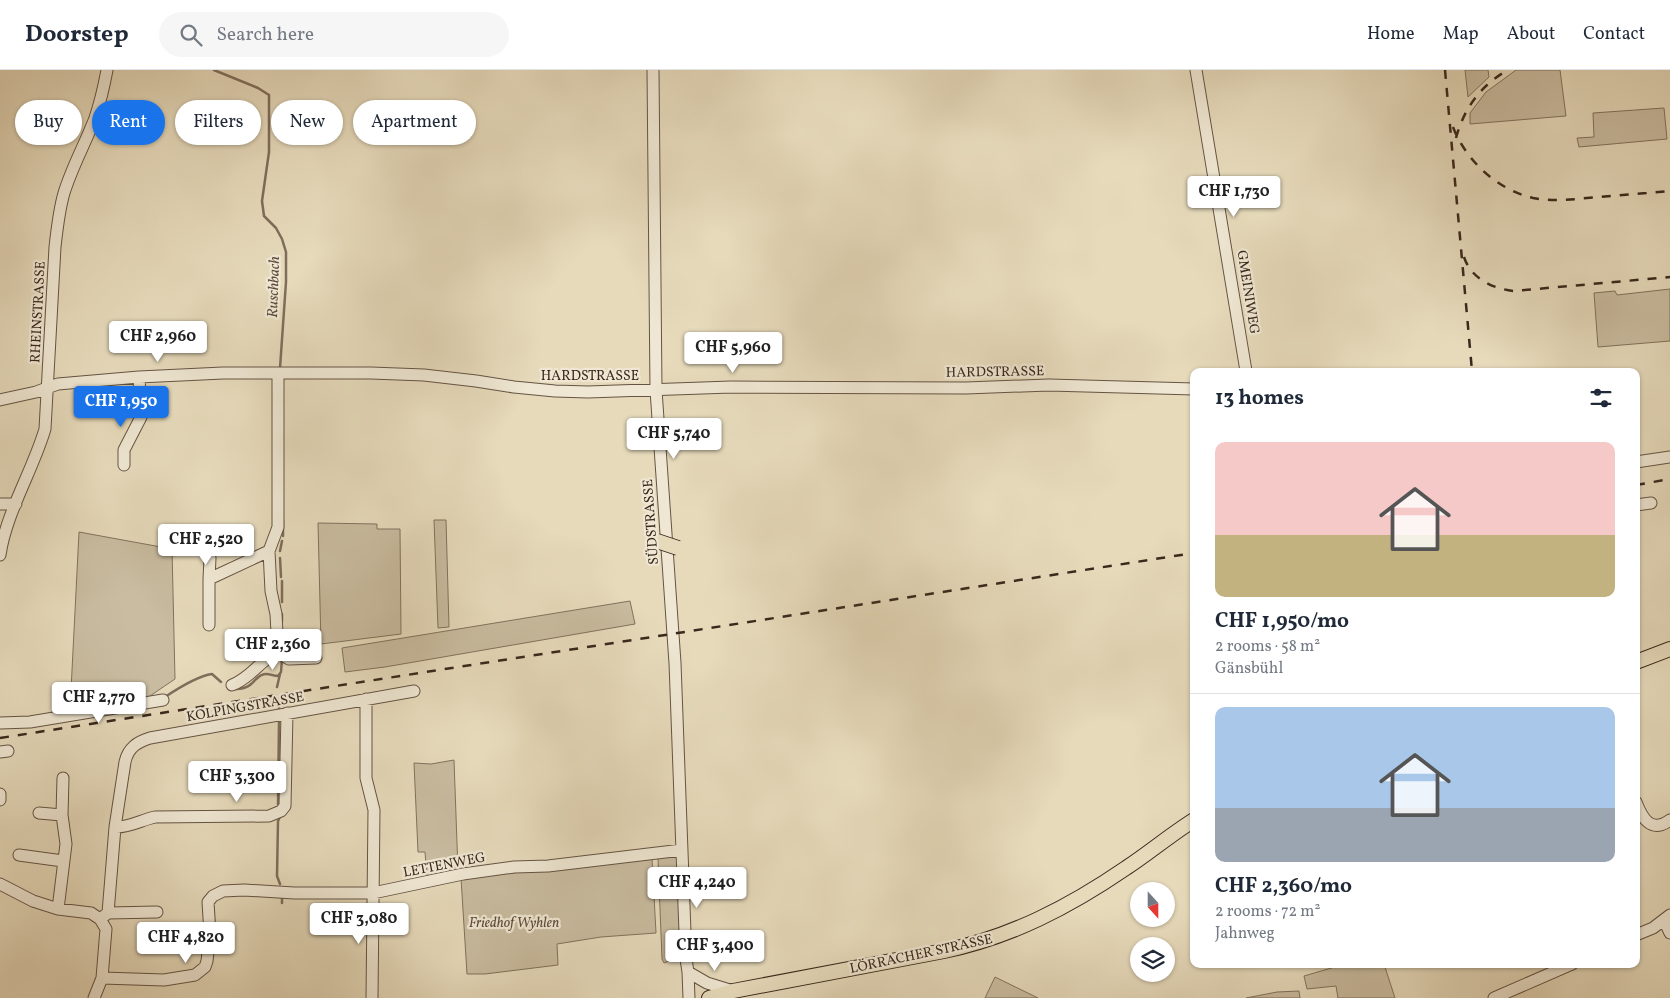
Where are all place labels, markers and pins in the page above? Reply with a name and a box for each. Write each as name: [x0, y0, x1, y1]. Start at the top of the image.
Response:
pin: CHF 1,730: [1177, 176, 1291, 218]
pin: CHF 2,960: [101, 320, 215, 363]
pin: CHF 5,960: [676, 332, 790, 374]
pin: CHF 1,950: [64, 386, 178, 428]
pin: CHF 5,740: [617, 418, 731, 460]
pin: CHF 2,520: [149, 524, 263, 566]
pin: CHF 2,360: [216, 628, 330, 671]
pin: CHF 2,770: [42, 682, 156, 724]
pin: CHF 3,300: [180, 760, 294, 803]
pin: CHF 4,240: [640, 866, 754, 909]
pin: CHF 3,080: [302, 902, 416, 945]
pin: CHF 4,820: [129, 922, 243, 964]
pin: CHF 3,400: [658, 930, 772, 972]

